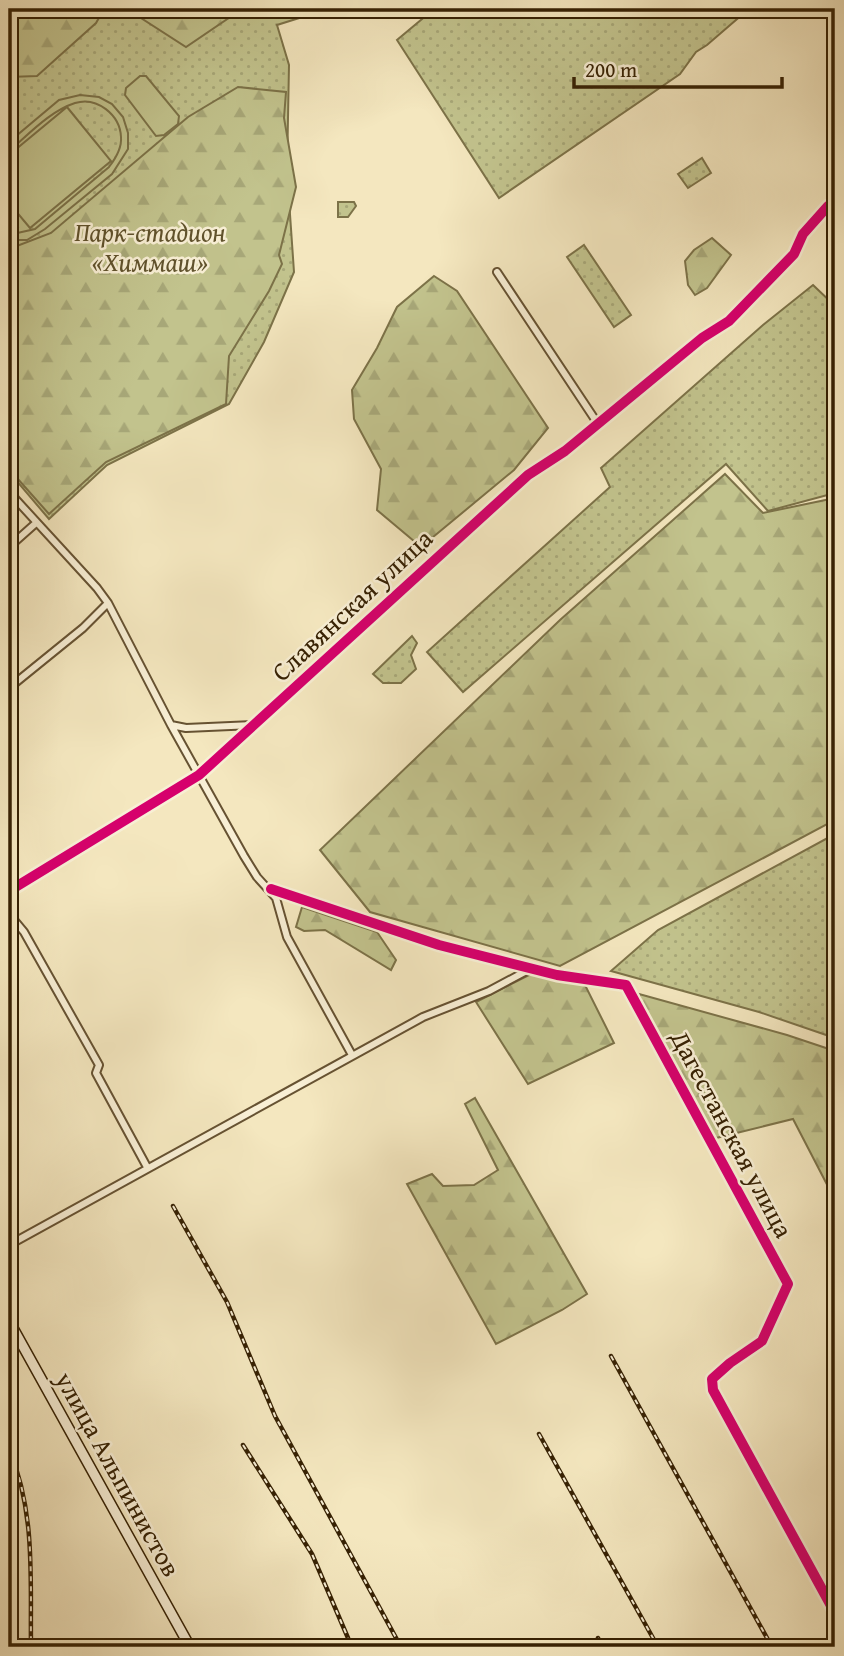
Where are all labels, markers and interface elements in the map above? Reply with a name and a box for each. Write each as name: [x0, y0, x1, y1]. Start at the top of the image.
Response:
scale bar: [574, 46, 783, 90]
text: 200 m: [585, 54, 637, 85]
park label: Парк-стадион «Химмаш»: [74, 212, 226, 281]
street label: Славянская улица: [262, 519, 442, 690]
street label: Дагестанская улица: [661, 1022, 804, 1245]
street label: улица Альпинистов: [45, 1363, 191, 1583]

